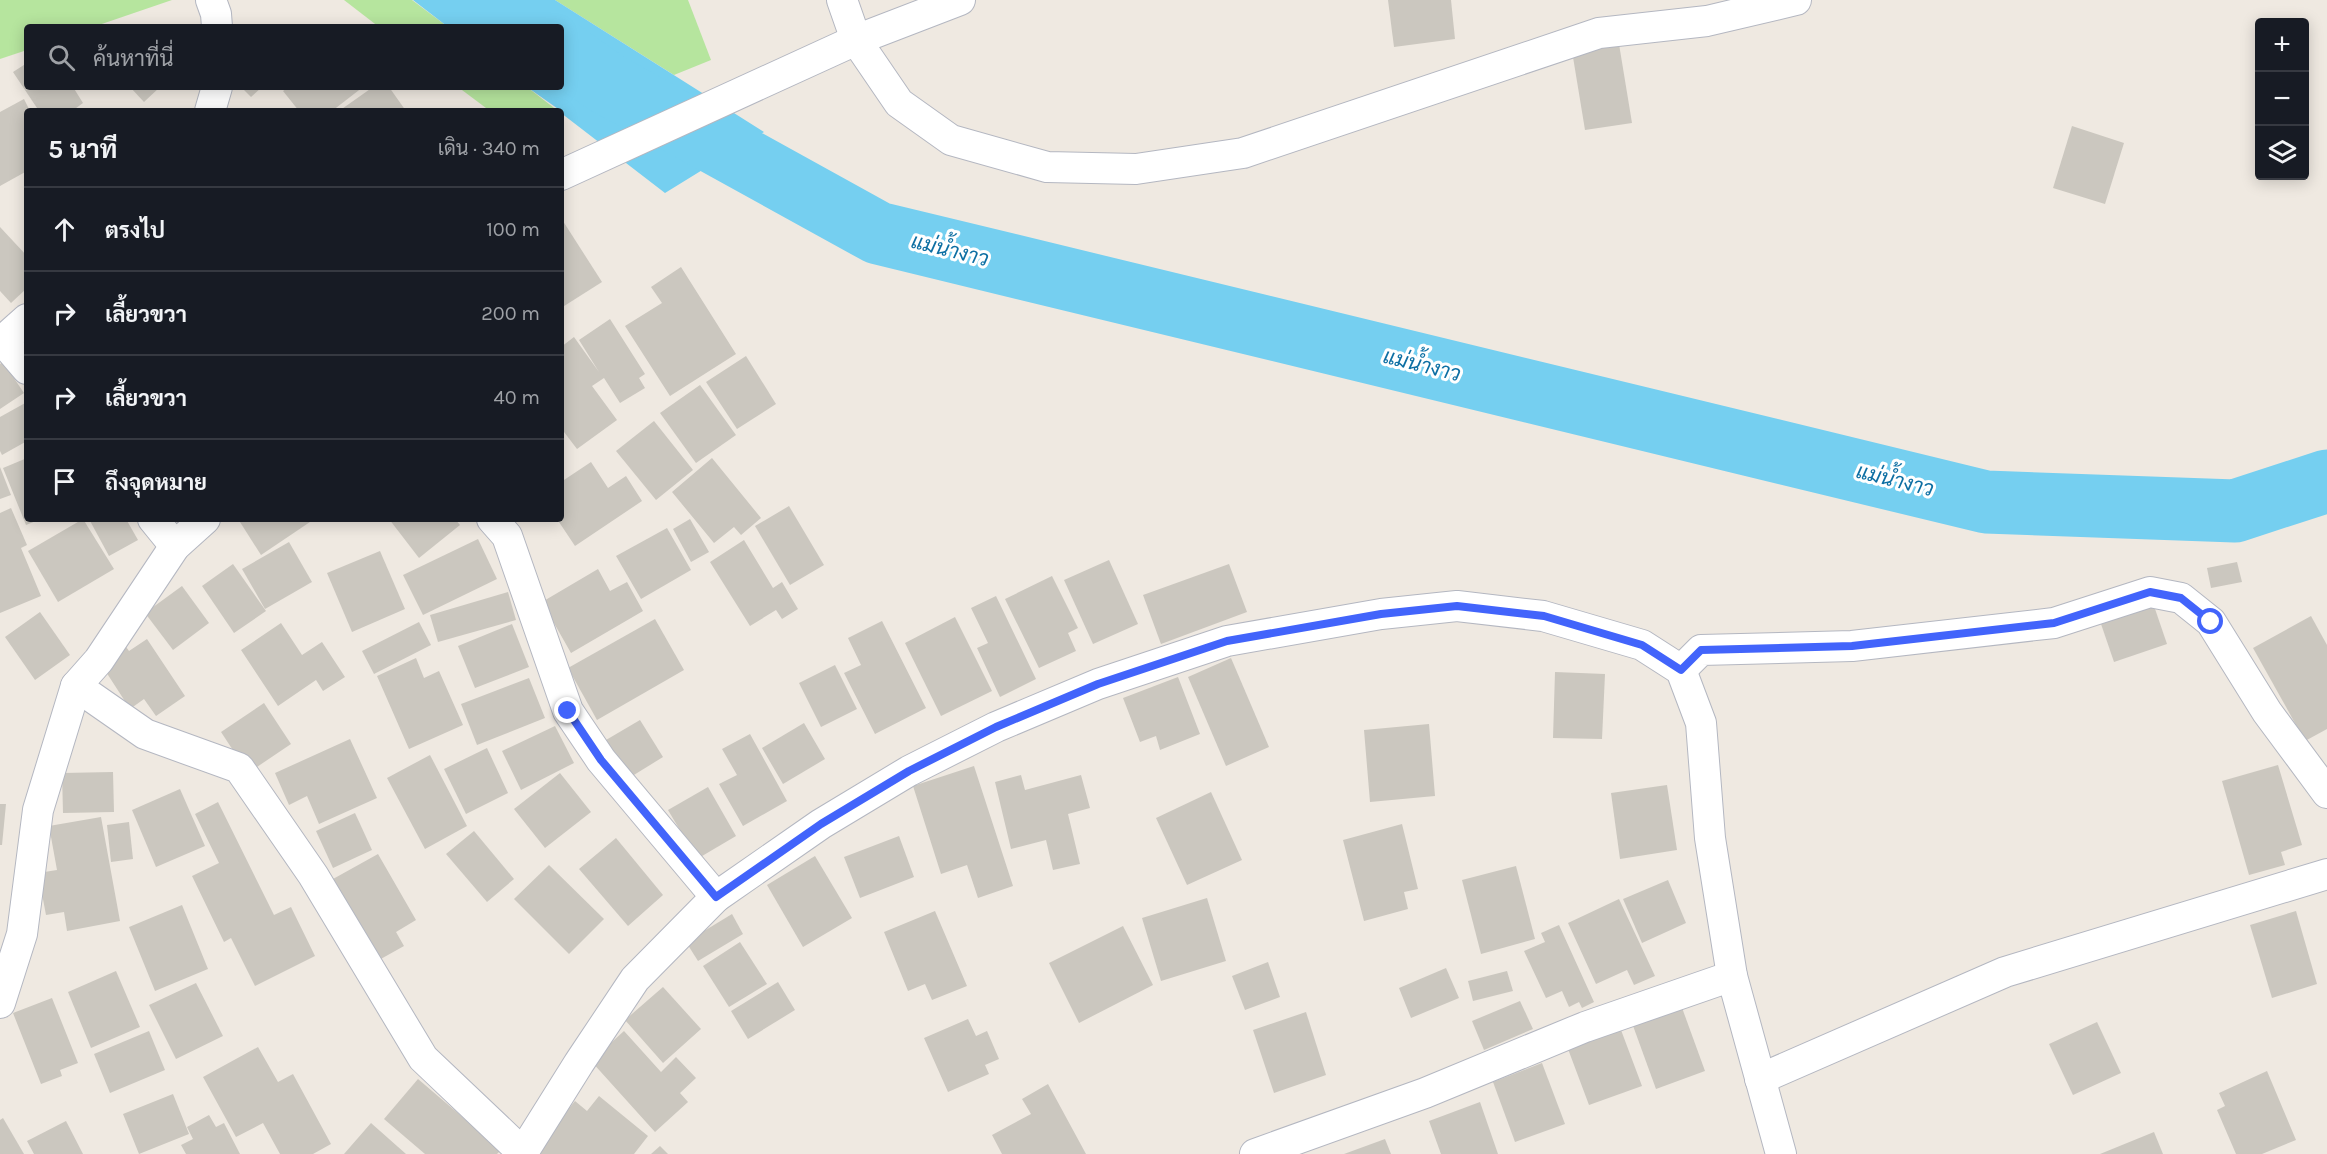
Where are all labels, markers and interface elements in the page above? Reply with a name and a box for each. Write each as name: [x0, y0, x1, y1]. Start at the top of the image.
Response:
map controls: [2255, 18, 2309, 180]
button: +: [2255, 18, 2309, 72]
search box: [24, 24, 564, 90]
icon: search: [45, 41, 78, 74]
text: ค้นหาที่นี่: [93, 46, 173, 72]
button: −: [2255, 72, 2309, 126]
button: layers: [2255, 126, 2309, 180]
text: 5 นาที: [48, 134, 118, 165]
text: เดิน · 340 m: [438, 137, 540, 160]
icon: ahead: [48, 213, 81, 246]
text: ตรงไป: [105, 218, 165, 244]
text: 100 m: [486, 218, 540, 241]
water label: แม่น้ำงาว: [909, 223, 993, 271]
icon: right: [48, 297, 81, 330]
text: เลี้ยวขวา: [105, 302, 187, 328]
text: 200 m: [481, 302, 540, 325]
water label: แม่น้ำงาว: [1381, 338, 1465, 386]
icon: right: [48, 381, 81, 414]
text: เลี้ยวขวา: [105, 386, 187, 412]
text: 40 m: [494, 386, 540, 409]
water label: แม่น้ำงาว: [1854, 453, 1938, 501]
icon: arrive: [48, 465, 81, 498]
text: ถึงจุดหมาย: [105, 470, 207, 496]
route start: [2197, 608, 2223, 634]
route end: [554, 697, 580, 723]

